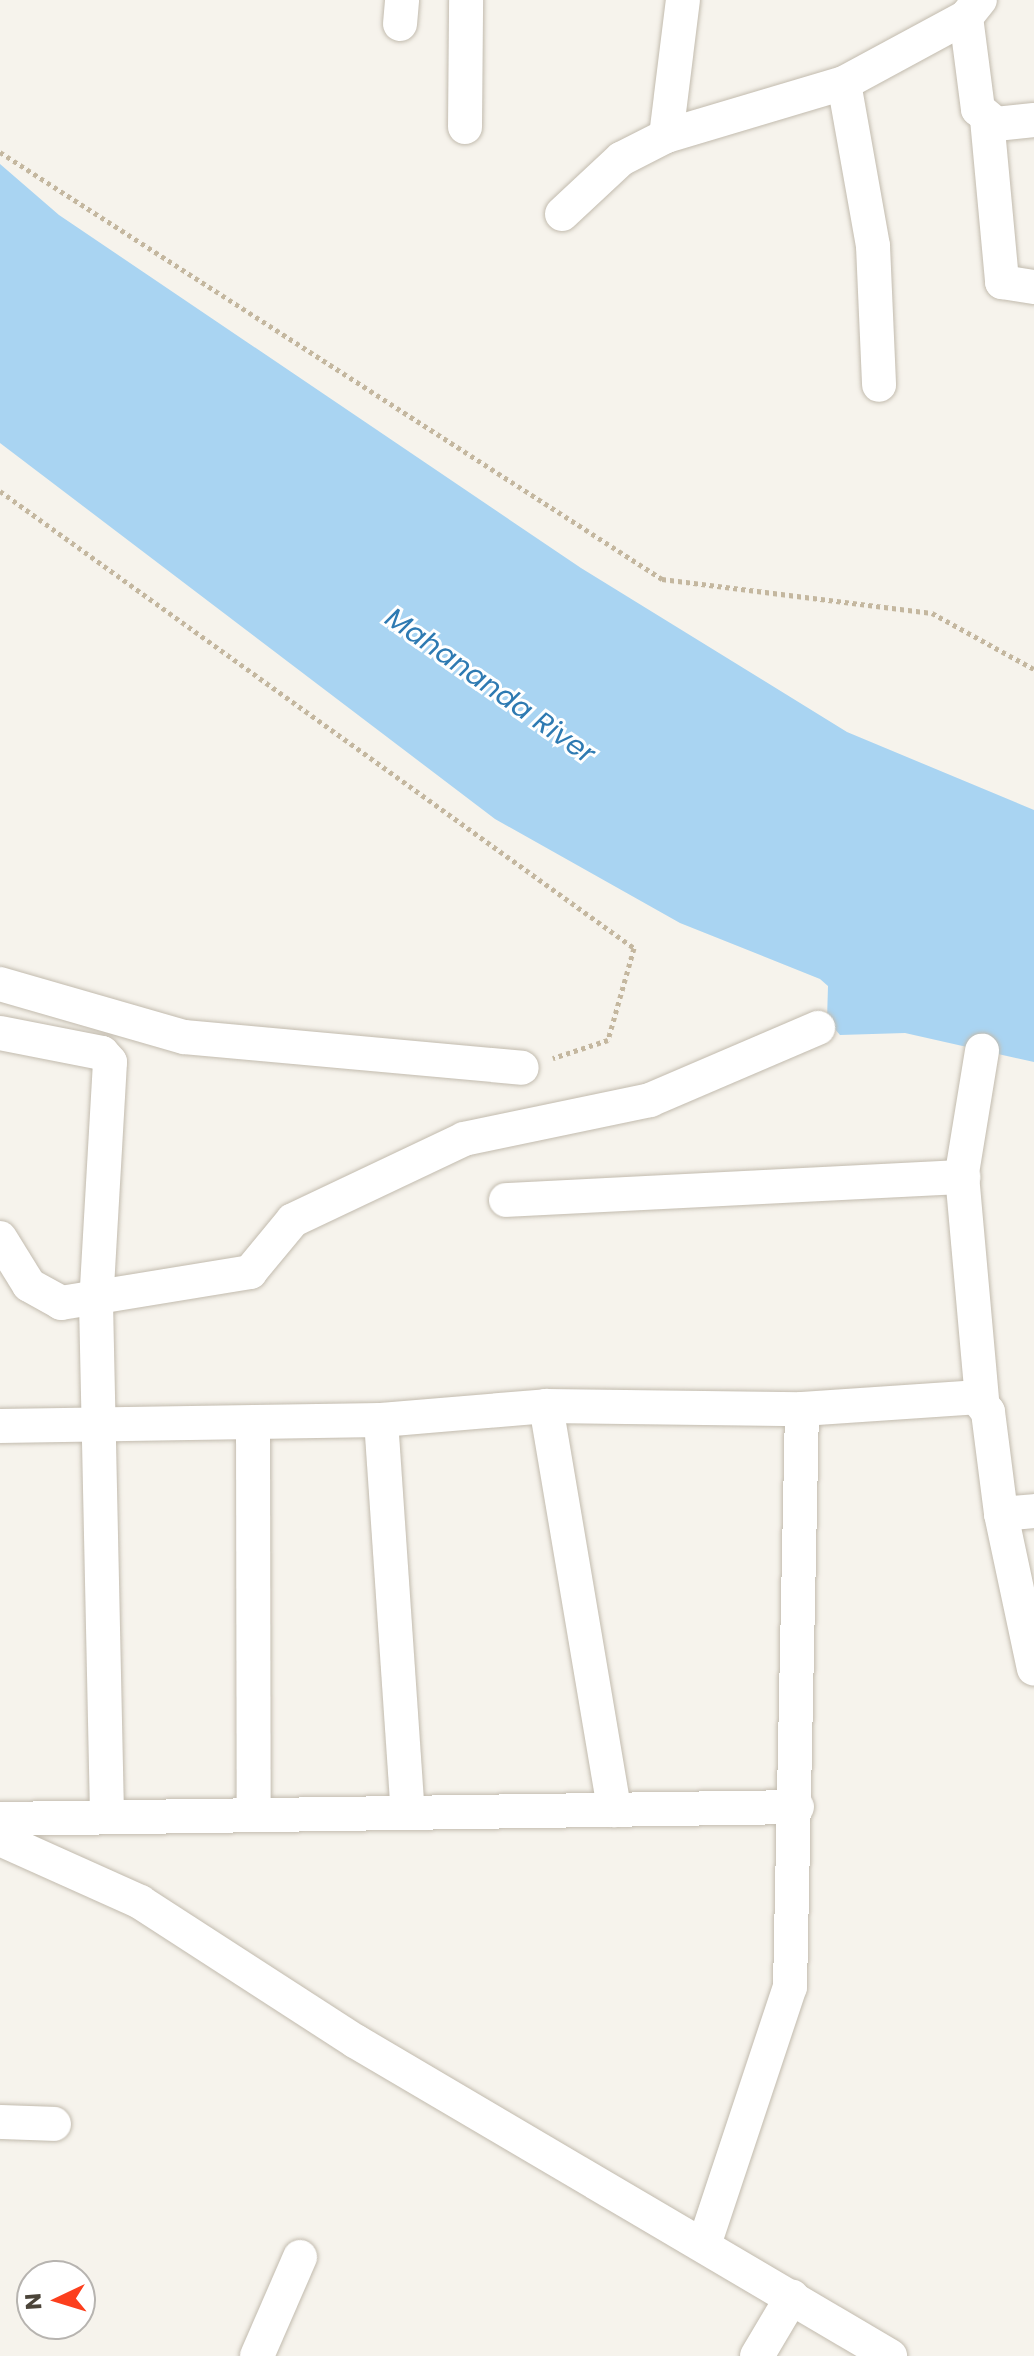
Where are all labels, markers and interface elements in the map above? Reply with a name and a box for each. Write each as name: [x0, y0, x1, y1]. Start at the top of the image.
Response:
water label: Mahananda River: [379, 601, 601, 771]
north arrow: [16, 2260, 96, 2340]
text: N: [18, 2292, 50, 2311]

